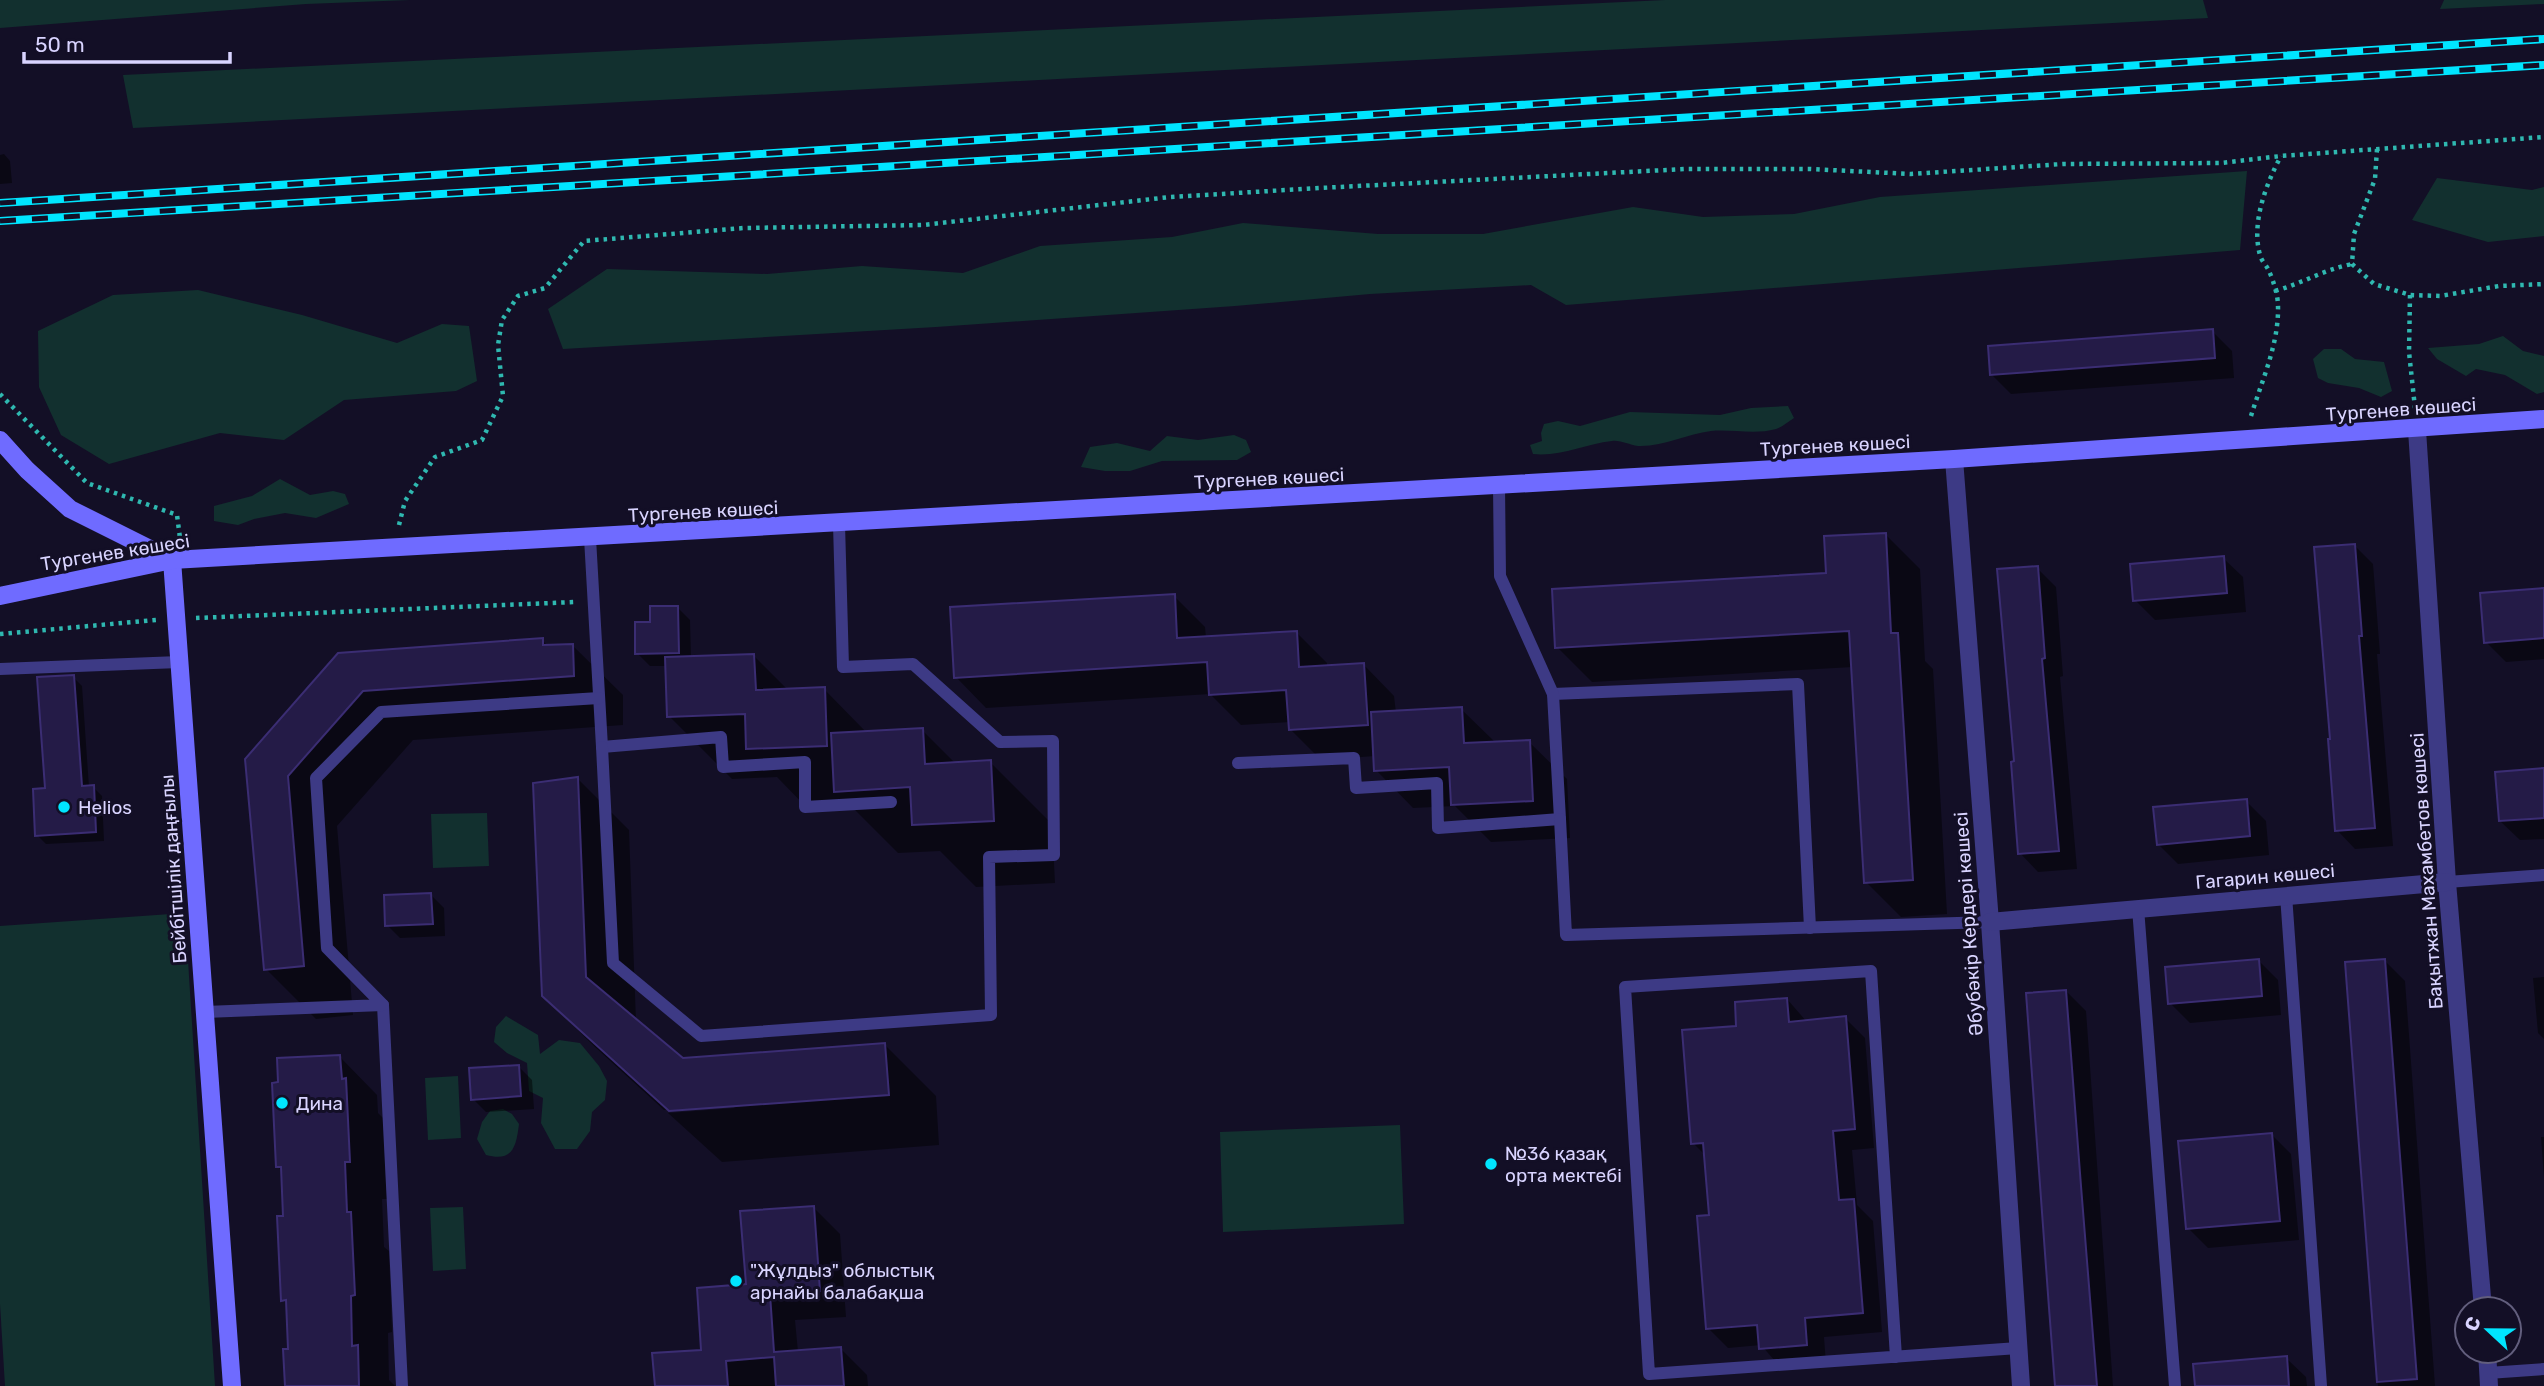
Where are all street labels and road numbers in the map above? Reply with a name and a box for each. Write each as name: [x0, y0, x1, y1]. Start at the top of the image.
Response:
street label: Тургенев көшесі: [2325, 393, 2477, 426]
street label: Тургенев көшесі: [1759, 430, 1911, 461]
street label: Тургенев көшесі: [1193, 463, 1345, 494]
street label: Тургенев көшесі: [627, 496, 779, 527]
street label: Тургенев көшесі: [39, 529, 191, 576]
street label: Бақытжан Махамбетов көшесі: [2405, 732, 2448, 1010]
street label: Бейбітшілік даңғылы: [155, 774, 192, 964]
street label: Әбубәкір Кердері көшесі: [1949, 811, 1988, 1037]
street label: Гагарин көшесі: [2194, 859, 2336, 894]

